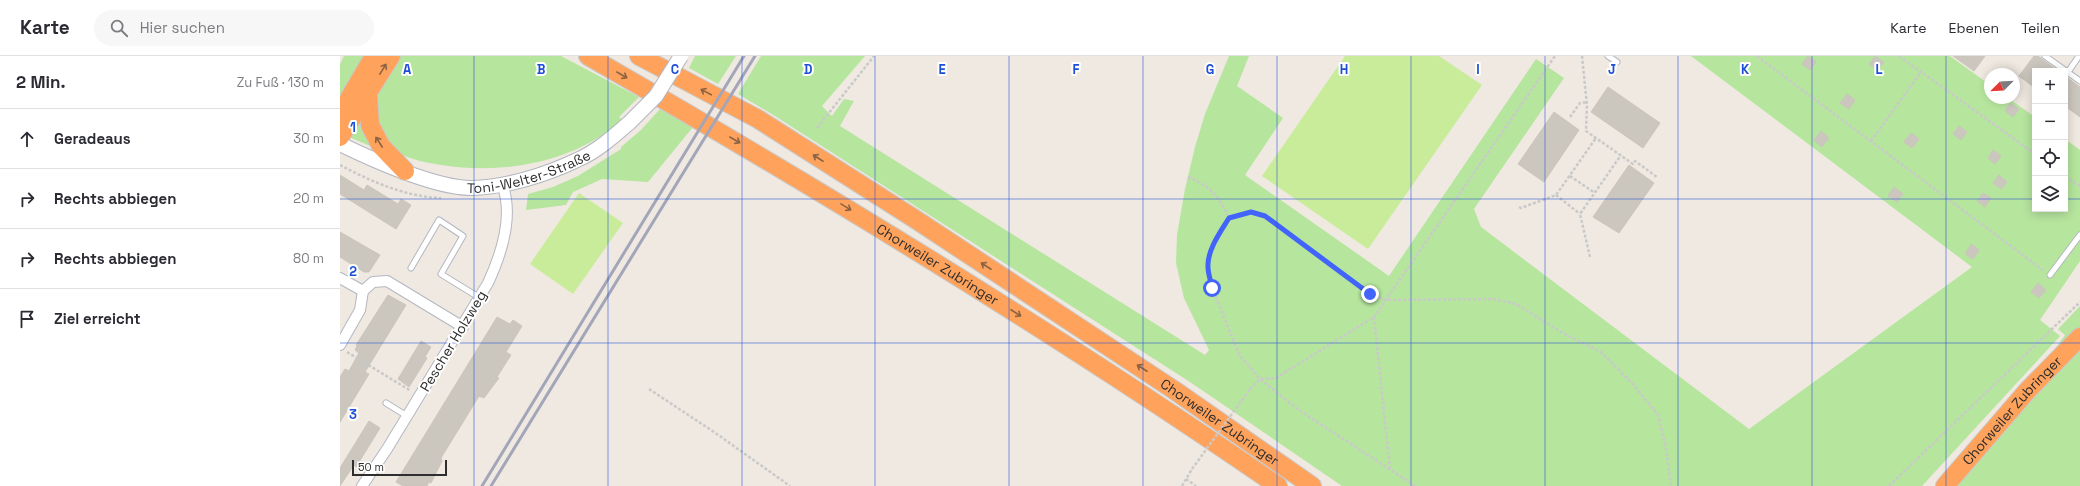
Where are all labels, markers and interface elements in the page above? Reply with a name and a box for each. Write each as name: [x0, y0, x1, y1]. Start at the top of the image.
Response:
search box: [94, 10, 374, 46]
text: Karte: [20, 15, 70, 40]
icon: search: [108, 17, 130, 39]
text: Hier suchen: [140, 18, 225, 37]
text: Karte: [1890, 19, 1927, 37]
text: Ebenen: [1949, 19, 1999, 37]
text: Teilen: [2021, 19, 2060, 37]
text: A: [403, 61, 412, 78]
text: B: [537, 61, 546, 78]
text: C: [671, 61, 679, 78]
text: D: [804, 61, 813, 78]
text: E: [938, 61, 946, 78]
text: F: [1073, 61, 1080, 78]
text: G: [1206, 61, 1214, 78]
text: H: [1340, 61, 1348, 78]
text: I: [1476, 61, 1480, 78]
text: J: [1608, 61, 1616, 78]
text: K: [1741, 61, 1750, 78]
text: L: [1875, 61, 1883, 78]
one-way arrow: [380, 63, 388, 75]
north arrow: [1984, 68, 2020, 104]
map controls: [2032, 68, 2068, 212]
button: +: [2032, 68, 2068, 104]
text: 2 Min.: [16, 71, 65, 93]
one-way arrow: [616, 72, 628, 80]
text: Zu Fuß · 130 m: [237, 74, 324, 91]
one-way arrow: [701, 87, 713, 95]
button: −: [2032, 104, 2068, 140]
text: 1: [350, 119, 356, 136]
icon: ahead: [16, 128, 38, 150]
text: Geradeaus: [54, 129, 131, 148]
text: 30 m: [293, 130, 324, 147]
one-way arrow: [375, 136, 383, 148]
one-way arrow: [729, 137, 741, 144]
button: locate: [2032, 140, 2068, 176]
street label: Toni-Welter-Straße: [467, 146, 594, 197]
one-way arrow: [812, 153, 824, 161]
button: layers: [2032, 176, 2068, 212]
icon: right: [16, 188, 38, 210]
text: Rechts abbiegen: [54, 189, 176, 208]
text: 20 m: [293, 190, 324, 207]
one-way arrow: [840, 203, 851, 211]
street label: Chorweiler Zubringer: [873, 220, 1002, 309]
icon: right: [16, 248, 38, 270]
text: Rechts abbiegen: [54, 249, 176, 268]
text: 80 m: [293, 250, 324, 267]
one-way arrow: [981, 262, 992, 270]
text: 2: [349, 263, 357, 280]
route start: [1203, 279, 1221, 297]
route end: [1361, 285, 1379, 303]
street label: Pescher Holzweg: [416, 287, 490, 395]
icon: arrive: [16, 308, 38, 330]
text: Ziel erreicht: [54, 309, 141, 328]
one-way arrow: [1010, 309, 1021, 317]
street label: Chorweiler Zubringer: [1958, 352, 2065, 469]
one-way arrow: [1136, 364, 1147, 373]
street label: Chorweiler Zubringer: [1157, 375, 1283, 469]
text: 3: [349, 406, 357, 423]
scale bar: [352, 458, 447, 477]
text: 50 m: [358, 460, 384, 474]

